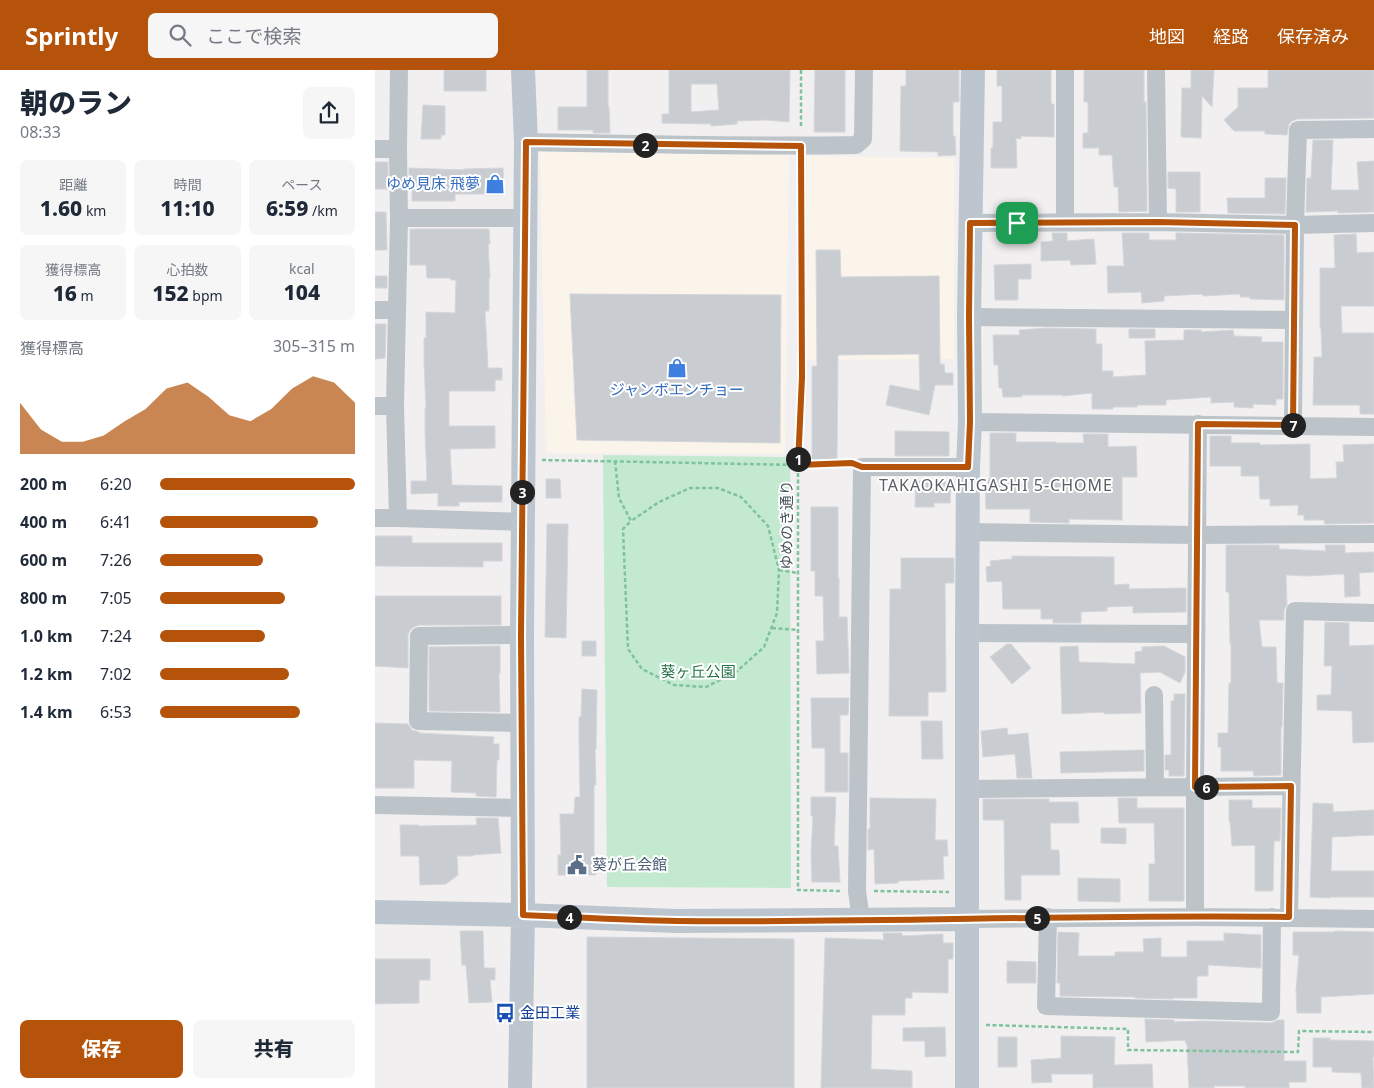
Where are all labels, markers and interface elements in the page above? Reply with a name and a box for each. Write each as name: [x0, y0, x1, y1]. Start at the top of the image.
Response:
search box: [148, 13, 498, 58]
text: Sprintly: [25, 19, 118, 52]
icon: search: [166, 21, 194, 49]
text: ここで検索: [206, 23, 301, 49]
text: 地図: [1149, 24, 1185, 48]
text: 経路: [1213, 24, 1249, 48]
text: 保存済み: [1277, 24, 1349, 48]
text: 朝のラン: [20, 83, 132, 121]
button: share: [303, 87, 355, 139]
text: 08:33: [20, 121, 61, 143]
pin: 2: [633, 132, 657, 158]
text: 2: [641, 136, 650, 155]
place label: ゆめ見床 飛夢: [386, 173, 480, 193]
shop icon: ゆめ見床 飛夢: [484, 173, 506, 195]
text: 距離: [59, 175, 87, 194]
text: 時間: [173, 175, 201, 194]
text: ペース: [281, 175, 322, 194]
text: 1.60: [40, 194, 82, 222]
text: 11:10: [160, 194, 215, 222]
text: 6:59: [266, 194, 308, 222]
text: km: [82, 201, 106, 220]
text: /km: [308, 201, 338, 220]
pin: [996, 202, 1038, 244]
icon: arrive: [1003, 209, 1031, 237]
text: kcal: [289, 259, 315, 278]
text: 獲得標高: [45, 260, 101, 279]
text: 心拍数: [166, 260, 208, 279]
text: 104: [284, 278, 320, 306]
text: 16: [53, 279, 77, 307]
text: 152: [152, 279, 189, 307]
text: m: [77, 286, 94, 305]
text: bpm: [189, 286, 223, 305]
text: 305–315 m: [273, 335, 355, 357]
text: 獲得標高: [20, 337, 84, 359]
shop icon: ジャンボエンチョー: [666, 357, 688, 379]
place label: ジャンボエンチョー: [610, 379, 744, 399]
pin: 7: [1281, 412, 1305, 438]
text: 7: [1289, 416, 1298, 435]
pin: 1: [785, 446, 811, 472]
text: 1: [794, 450, 803, 469]
text: 200 m: [20, 473, 67, 495]
text: 6:20: [100, 473, 132, 495]
district label: TAKAOKAHIGASHI 5-CHOME: [879, 474, 1113, 496]
pin: 3: [509, 480, 535, 504]
street label: ゆめのき通り: [776, 480, 796, 570]
text: 3: [518, 483, 527, 502]
text: 400 m: [20, 511, 67, 533]
text: 6:41: [100, 511, 132, 533]
text: 600 m: [20, 549, 67, 571]
text: 7:26: [100, 549, 132, 571]
text: 800 m: [20, 587, 67, 609]
text: 7:05: [100, 587, 132, 609]
text: 1.0 km: [20, 625, 72, 647]
text: 7:24: [100, 625, 132, 647]
park label: 葵ヶ丘公園: [660, 661, 736, 681]
text: 1.2 km: [20, 663, 72, 685]
text: 7:02: [100, 663, 132, 685]
text: 1.4 km: [20, 701, 72, 723]
text: 6:53: [100, 701, 132, 723]
pin: 6: [1193, 774, 1219, 800]
text: 6: [1202, 778, 1211, 797]
public building icon: 葵が丘会館: [566, 854, 588, 876]
place label: 葵が丘会館: [592, 854, 667, 874]
pin: 4: [557, 904, 581, 930]
pin: 5: [1025, 906, 1049, 930]
text: 4: [565, 908, 574, 927]
text: 5: [1033, 909, 1042, 928]
bus stop icon: 金田工業: [494, 1002, 516, 1024]
place label: 金田工業: [520, 1002, 580, 1022]
button: 保存: [20, 1020, 183, 1078]
button: 共有: [193, 1020, 355, 1078]

